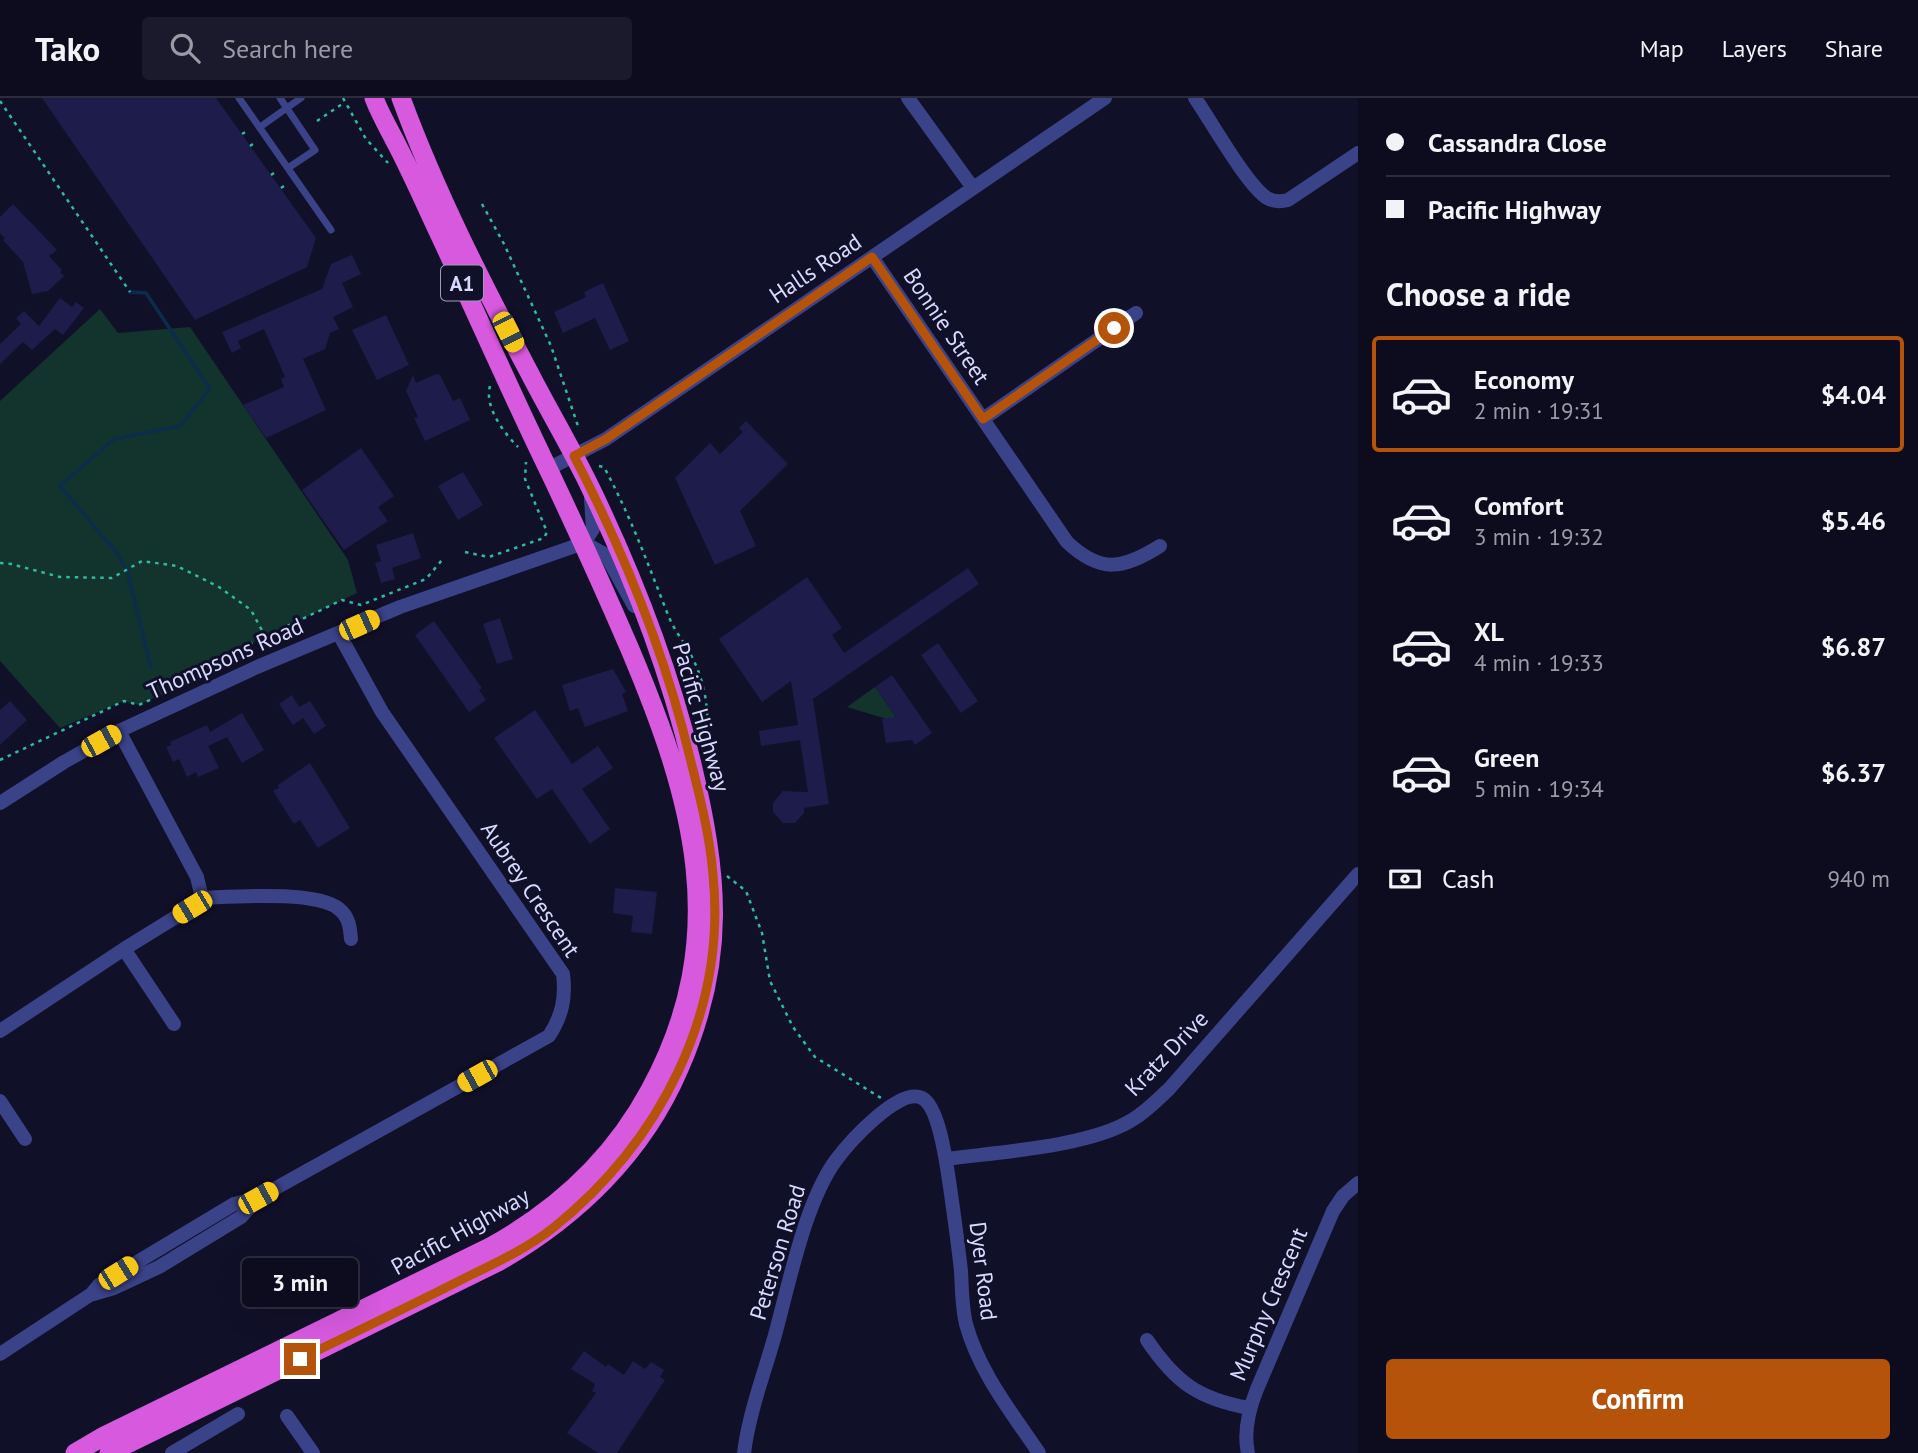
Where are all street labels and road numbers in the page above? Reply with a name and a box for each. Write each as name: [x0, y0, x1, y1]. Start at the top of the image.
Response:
street label: Halls Road: [763, 227, 867, 309]
street label: Bonnie Street: [898, 262, 997, 390]
road number: A1: [441, 266, 483, 300]
street label: Thompsons Road: [142, 611, 308, 705]
street label: Pacific Highway: [667, 639, 737, 795]
street label: Aubrey Crescent: [475, 816, 587, 962]
street label: Kratz Drive: [1118, 1004, 1214, 1102]
street label: Pacific Highway: [386, 1181, 535, 1281]
street label: Peterson Road: [743, 1181, 811, 1323]
street label: Dyer Road: [964, 1220, 1004, 1322]
street label: Murphy Crescent: [1223, 1223, 1313, 1385]

